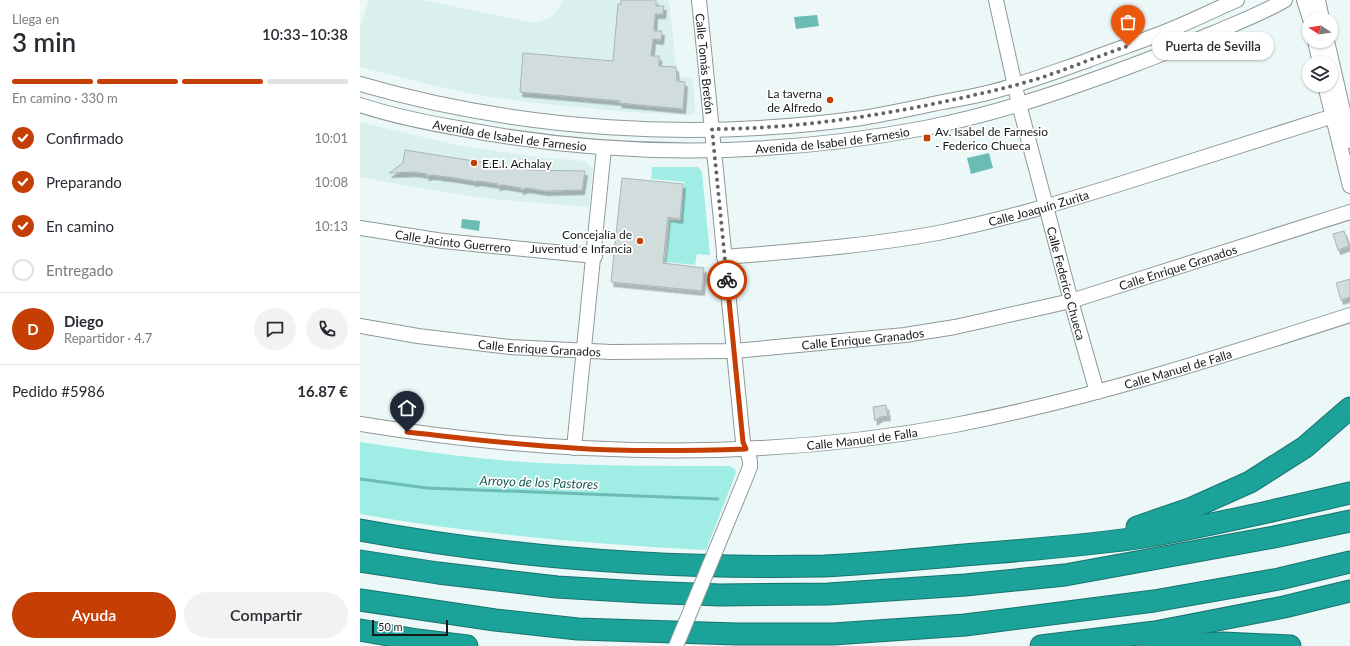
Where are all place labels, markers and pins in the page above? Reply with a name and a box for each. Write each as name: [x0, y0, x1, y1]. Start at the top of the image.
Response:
pin: [1111, 5, 1145, 46]
callout: Puerta de Sevilla: [1152, 32, 1274, 60]
place label: La taverna de Alfredo: [767, 86, 822, 115]
marker: La taverna de Alfredo: [825, 95, 835, 105]
place label: Av. Isabel de Farnesio - Federico Chueca: [935, 124, 1048, 153]
marker: Av. Isabel de Farnesio - Federico Chueca: [922, 133, 932, 143]
place label: E.E.I. Achalay: [482, 156, 552, 171]
marker: E.E.I. Achalay: [469, 158, 479, 168]
place label: Concejalía de Juventud e Infancia: [530, 227, 632, 256]
marker: Concejalía de Juventud e Infancia: [635, 236, 645, 246]
pin: [390, 391, 424, 432]

